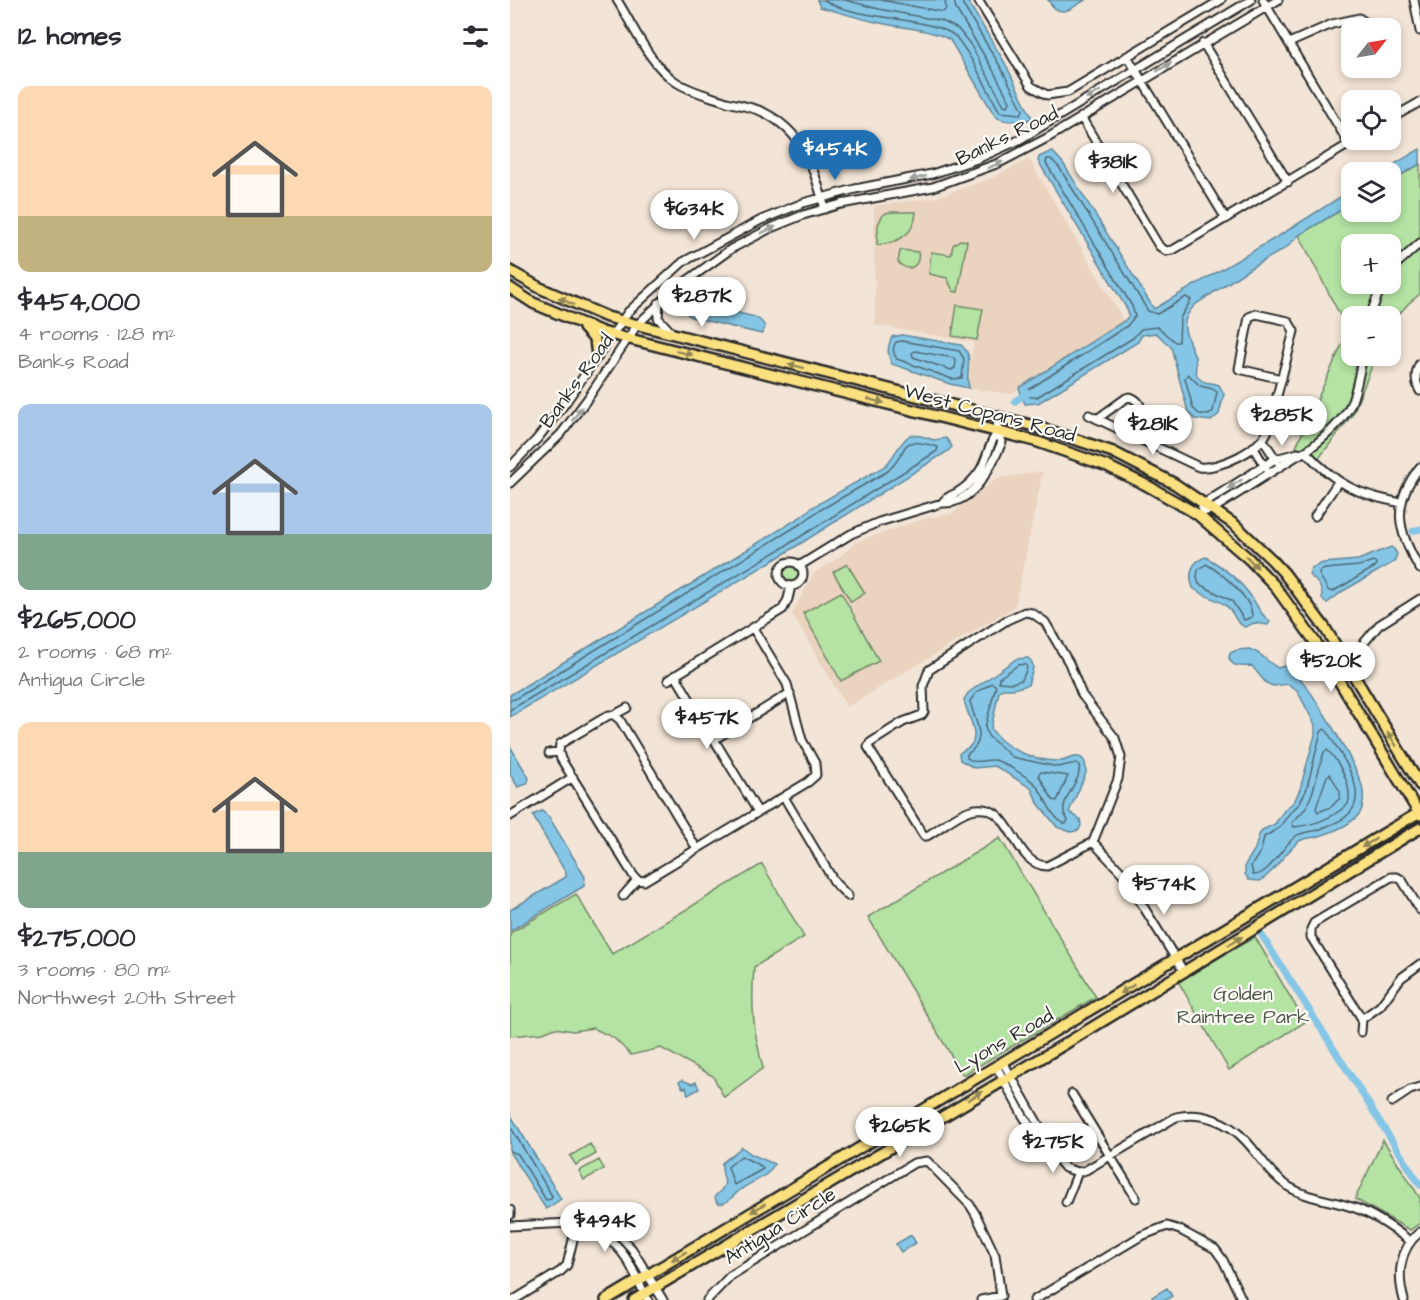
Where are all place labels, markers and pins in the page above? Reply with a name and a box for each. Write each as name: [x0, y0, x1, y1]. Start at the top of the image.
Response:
pin: $454K: [793, 130, 877, 181]
pin: $381K: [1071, 143, 1155, 194]
pin: $634K: [652, 190, 736, 241]
pin: $287K: [660, 277, 744, 328]
pin: $285K: [1240, 396, 1324, 447]
pin: $281K: [1111, 405, 1195, 456]
pin: $520K: [1289, 642, 1373, 693]
pin: $457K: [665, 699, 749, 750]
pin: $574K: [1122, 865, 1206, 916]
pin: $265K: [858, 1107, 942, 1158]
pin: $275K: [1011, 1123, 1095, 1174]
pin: $494K: [563, 1202, 647, 1253]

